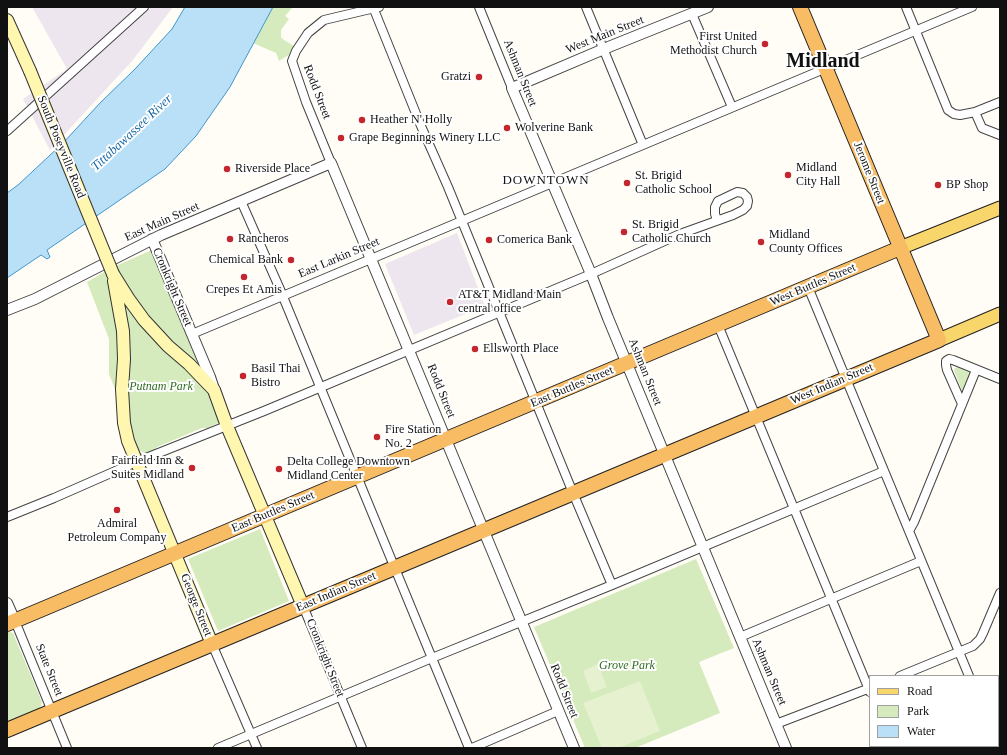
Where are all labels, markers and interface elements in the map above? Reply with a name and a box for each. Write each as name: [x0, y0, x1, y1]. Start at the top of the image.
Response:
street label: West Main Street: [564, 13, 646, 57]
place label: First United Methodist Church: [670, 30, 757, 58]
street label: Ashman Street: [500, 37, 540, 109]
marker: First United Methodist Church: [760, 39, 770, 49]
district label: Midland: [786, 50, 860, 74]
street label: Rodd Street: [300, 63, 334, 121]
place label: Gratzi: [441, 70, 471, 84]
marker: Gratzi: [474, 72, 484, 82]
water label: Tittabawassee River: [88, 91, 176, 175]
street label: South Poseyville Road: [34, 94, 88, 200]
place label: Heather N' Holly: [370, 113, 452, 127]
marker: Heather N' Holly: [357, 115, 367, 125]
place label: Wolverine Bank: [515, 121, 593, 135]
marker: Wolverine Bank: [502, 123, 512, 133]
place label: Grape Beginnings Winery LLC: [349, 131, 500, 145]
marker: Grape Beginnings Winery LLC: [336, 133, 346, 143]
street label: Jerome Street: [850, 140, 888, 206]
place label: Midland City Hall: [796, 161, 840, 189]
place label: Riverside Place: [235, 162, 310, 176]
marker: Riverside Place: [222, 164, 232, 174]
place label: St. Brigid Catholic School: [635, 169, 712, 197]
marker: Midland City Hall: [783, 170, 793, 180]
district label: DOWNTOWN: [502, 173, 590, 189]
marker: St. Brigid Catholic School: [622, 178, 632, 188]
place label: BP Shop: [946, 178, 988, 192]
marker: BP Shop: [933, 180, 943, 190]
street label: East Main Street: [123, 199, 201, 245]
place label: St. Brigid Catholic Church: [632, 218, 711, 246]
marker: St. Brigid Catholic Church: [619, 227, 629, 237]
place label: Midland County Offices: [769, 228, 842, 256]
place label: Rancheros: [238, 232, 289, 246]
place label: Comerica Bank: [497, 233, 572, 247]
marker: Rancheros: [225, 234, 235, 244]
street label: East Larkin Street: [296, 234, 382, 282]
marker: Comerica Bank: [484, 235, 494, 245]
marker: Midland County Offices: [756, 237, 766, 247]
street label: Cronkright Street: [149, 246, 195, 328]
place label: Chemical Bank: [209, 253, 283, 267]
marker: Chemical Bank: [286, 255, 296, 265]
street label: West Buttles Street: [768, 260, 858, 310]
marker: Crepes Et Amis: [239, 272, 249, 282]
place label: Crepes Et Amis: [206, 283, 282, 297]
place label: AT&T Midland Main central office: [458, 288, 561, 316]
marker: AT&T Midland Main central office: [445, 297, 455, 307]
street label: Ashman Street: [625, 336, 665, 408]
place label: Ellsworth Place: [483, 342, 559, 356]
marker: Ellsworth Place: [470, 344, 480, 354]
street label: West Indian Street: [789, 360, 875, 408]
place label: Basil Thai Bistro: [251, 362, 301, 390]
street label: Rodd Street: [424, 362, 458, 420]
street label: East Buttles Street: [528, 363, 616, 411]
marker: Basil Thai Bistro: [238, 371, 248, 381]
park label: Putnam Park: [129, 380, 193, 394]
place label: Fire Station No. 2: [385, 423, 441, 451]
marker: Fire Station No. 2: [372, 432, 382, 442]
place label: Fairfield Inn & Suites Midland: [111, 454, 184, 482]
place label: Delta College Downtown Midland Center: [287, 455, 410, 483]
marker: Fairfield Inn & Suites Midland: [187, 463, 197, 473]
marker: Delta College Downtown Midland Center: [274, 464, 284, 474]
street label: East Buttles Street: [229, 488, 317, 536]
marker: Admiral Petroleum Company: [112, 505, 122, 515]
place label: Admiral Petroleum Company: [68, 517, 166, 545]
street label: East Indian Street: [294, 569, 378, 615]
street label: George Street: [177, 572, 215, 638]
street label: Cronkright Street: [303, 617, 347, 699]
street label: Ashman Street: [749, 637, 789, 707]
street label: State Street: [32, 642, 66, 698]
park label: Grove Park: [599, 659, 655, 673]
street label: Rodd Street: [547, 662, 581, 720]
legend: [869, 675, 999, 747]
text: Road: [907, 684, 932, 698]
text: Park: [907, 704, 929, 718]
text: Water: [907, 724, 935, 738]

